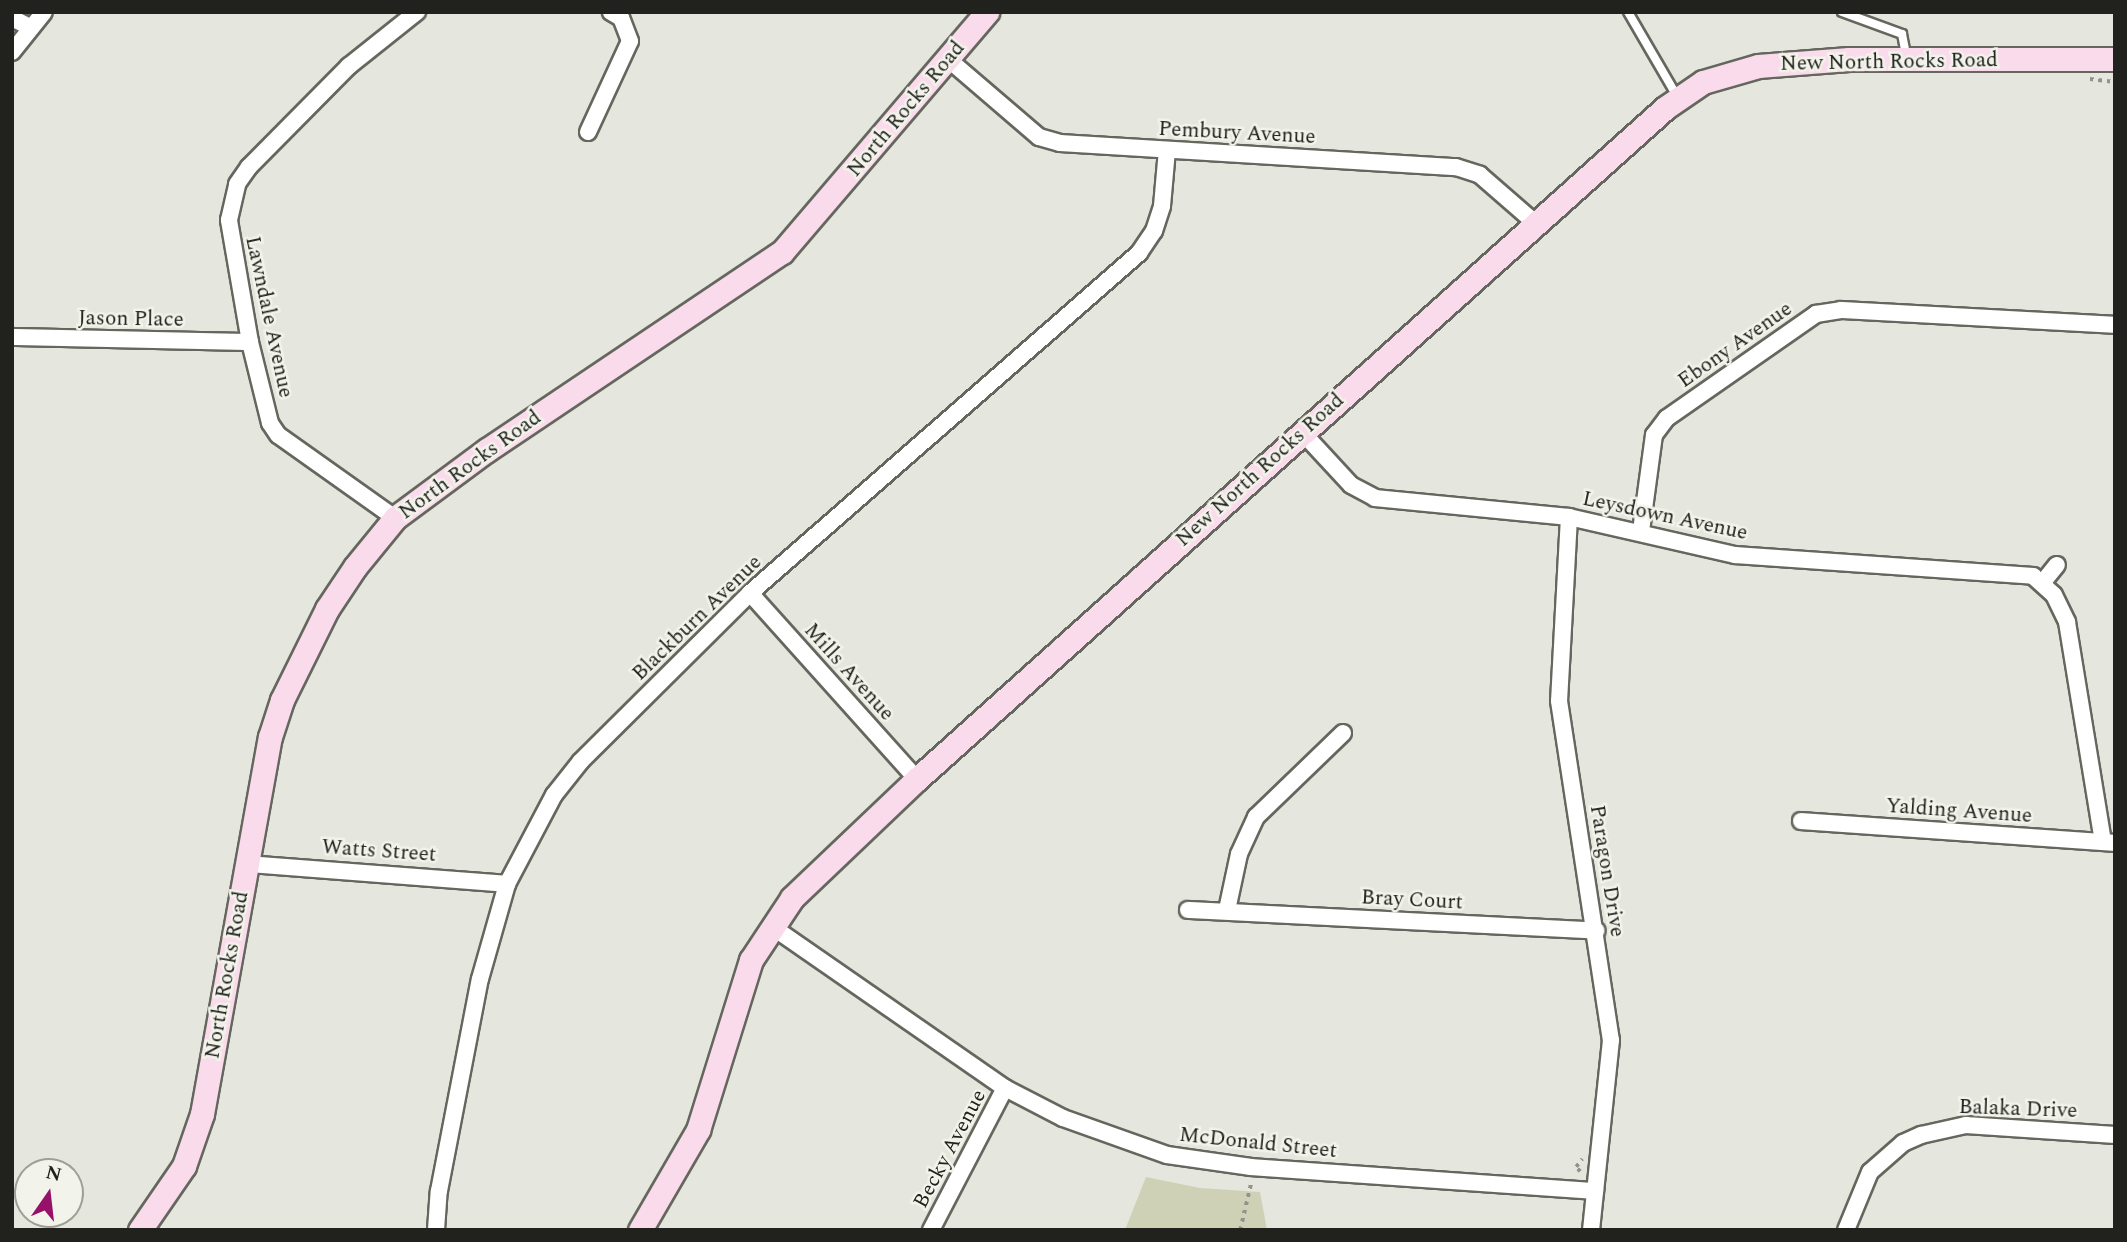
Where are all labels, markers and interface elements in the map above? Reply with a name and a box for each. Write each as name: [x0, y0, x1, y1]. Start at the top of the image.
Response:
street label: North Rocks Road: [842, 36, 970, 182]
street label: New North Rocks Road: [1780, 48, 1998, 76]
street label: Pembury Avenue: [1158, 116, 1316, 150]
street label: Lawndale Avenue: [240, 234, 298, 400]
street label: Ebony Avenue: [1673, 296, 1797, 394]
street label: Jason Place: [78, 305, 184, 333]
street label: New North Rocks Road: [1171, 388, 1349, 552]
street label: North Rocks Road: [394, 405, 546, 525]
street label: Leysdown Avenue: [1580, 486, 1750, 546]
street label: Blackburn Avenue: [627, 550, 767, 686]
street label: Mills Avenue: [799, 618, 899, 726]
street label: Yalding Avenue: [1885, 793, 2033, 829]
street label: Paragon Drive: [1584, 803, 1630, 939]
street label: Watts Street: [321, 834, 437, 868]
street label: Bray Court: [1360, 885, 1464, 915]
street label: North Rocks Road: [200, 889, 254, 1061]
street label: Becky Avenue: [908, 1085, 992, 1213]
street label: Balaka Drive: [1958, 1094, 2078, 1124]
street label: McDonald Street: [1178, 1122, 1338, 1164]
north arrow: [14, 1158, 84, 1228]
text: N: [43, 1158, 65, 1190]

